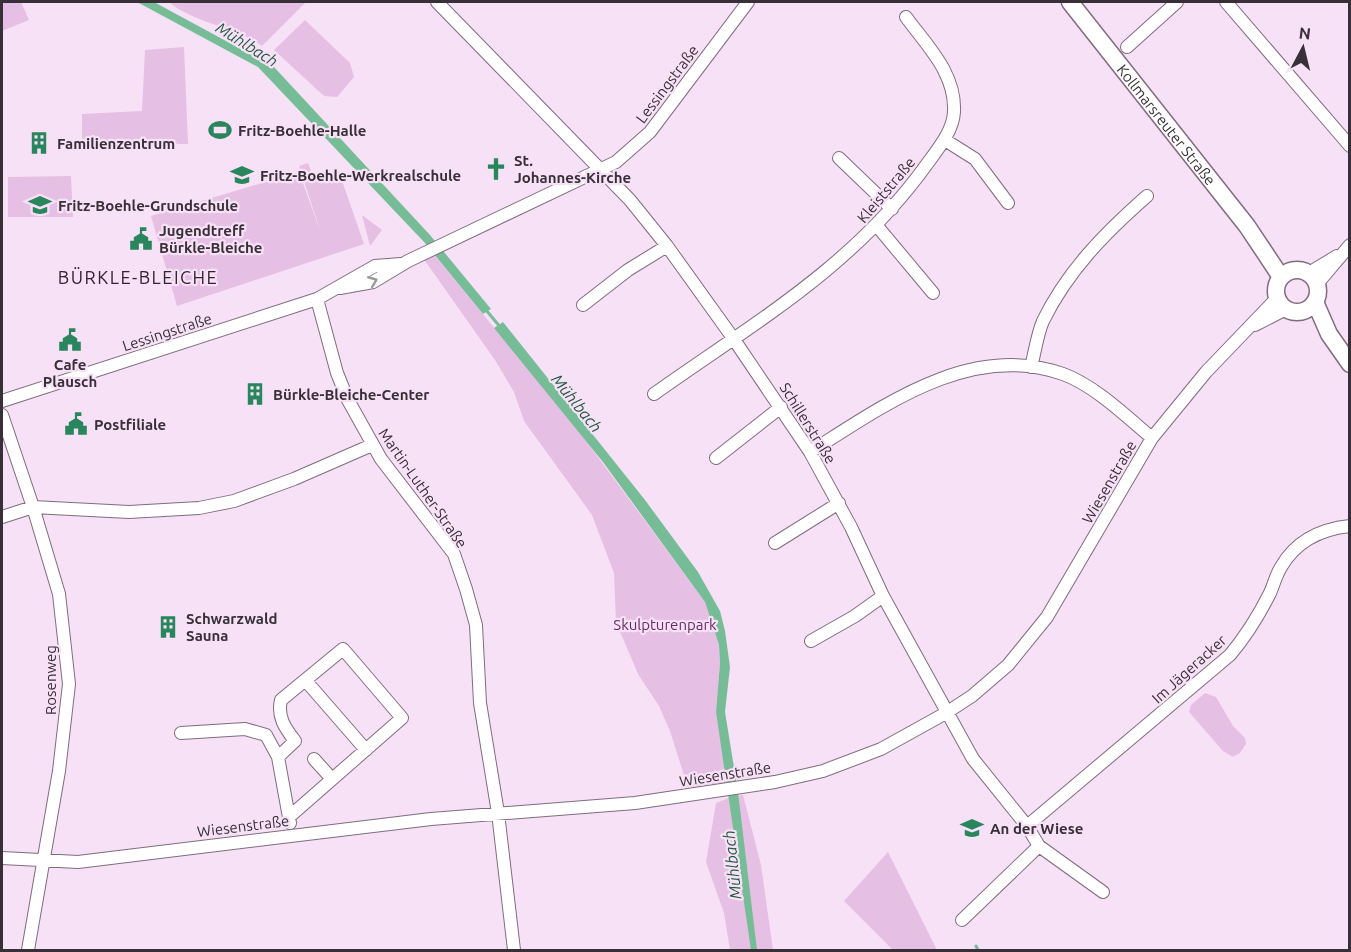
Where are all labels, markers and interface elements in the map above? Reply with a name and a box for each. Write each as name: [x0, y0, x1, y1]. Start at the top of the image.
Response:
water label: Mühlbach: [213, 18, 281, 70]
north arrow: [1273, 18, 1333, 78]
text: N: [1298, 23, 1312, 43]
street label: Lessingstraße: [632, 42, 702, 126]
street label: Kollmarsreuter Straße: [1114, 61, 1220, 188]
sports icon: Fritz-Boehle-Halle: [207, 117, 233, 143]
place label: Fritz-Boehle-Halle: [238, 122, 366, 139]
building icon: Familienzentrum: [26, 130, 52, 156]
place label: Familienzentrum: [57, 135, 175, 152]
place label: St. Johannes-Kirche: [514, 152, 631, 186]
street label: Kleiststraße: [854, 154, 918, 226]
church icon: St. Johannes-Kirche: [483, 156, 509, 182]
school or university icon: Fritz-Boehle-Werkrealschule: [229, 162, 255, 188]
place label: Fritz-Boehle-Werkrealschule: [260, 167, 461, 184]
school or university icon: Fritz-Boehle-Grundschule: [27, 192, 53, 218]
place label: Fritz-Boehle-Grundschule: [58, 197, 238, 214]
place label: Jugendtreff Bürkle-Bleiche: [159, 222, 262, 256]
public building icon: Jugendtreff Bürkle-Bleiche: [128, 226, 154, 252]
district label: BÜRKLE-BLEICHE: [58, 267, 218, 287]
one-way arrow: [366, 276, 377, 288]
street label: Lessingstraße: [120, 310, 214, 354]
public building icon: Cafe Plausch: [57, 327, 83, 353]
place label: Cafe Plausch: [43, 356, 97, 390]
water label: Mühlbach: [548, 370, 606, 436]
street label: Schillerstraße: [776, 379, 840, 467]
building icon: Bürkle-Bleiche-Center: [242, 381, 268, 407]
place label: Bürkle-Bleiche-Center: [273, 386, 430, 403]
public building icon: Postfiliale: [63, 411, 89, 437]
place label: Postfiliale: [94, 416, 166, 433]
street label: Martin-Luther-Straße: [375, 425, 471, 551]
street label: Wiesenstraße: [1078, 438, 1140, 526]
place label: Schwarzwald Sauna: [186, 610, 277, 644]
building icon: Schwarzwald Sauna: [155, 614, 181, 640]
park label: Skulpturenpark: [613, 616, 717, 633]
street label: Im Jägeracker: [1148, 631, 1230, 707]
street label: Rosenweg: [42, 645, 59, 715]
street label: Wiesenstraße: [678, 758, 772, 790]
street label: Wiesenstraße: [196, 812, 290, 840]
school or university icon: An der Wiese: [959, 815, 985, 841]
place label: An der Wiese: [990, 820, 1083, 837]
water label: Mühlbach: [719, 830, 745, 900]

